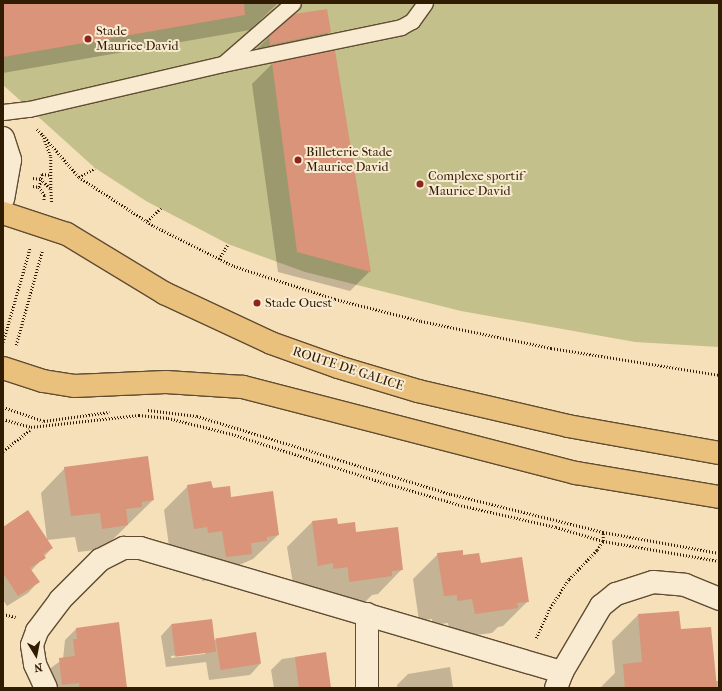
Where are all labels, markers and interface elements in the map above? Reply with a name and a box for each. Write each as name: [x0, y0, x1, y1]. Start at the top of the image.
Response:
place label: Stade Maurice David: [96, 24, 179, 55]
marker: Stade Maurice David: [83, 34, 93, 44]
place label: Billeterie Stade Maurice David: [306, 145, 392, 176]
marker: Billeterie Stade Maurice David: [293, 155, 303, 165]
place label: Complexe sportif Maurice David: [428, 169, 523, 200]
marker: Complexe sportif Maurice David: [415, 179, 425, 189]
place label: Stade Ouest: [265, 295, 332, 311]
marker: Stade Ouest: [252, 298, 262, 308]
street label: ROUTE DE GALICE: [290, 344, 406, 394]
north arrow: [16, 635, 56, 675]
text: N: [33, 660, 43, 674]

